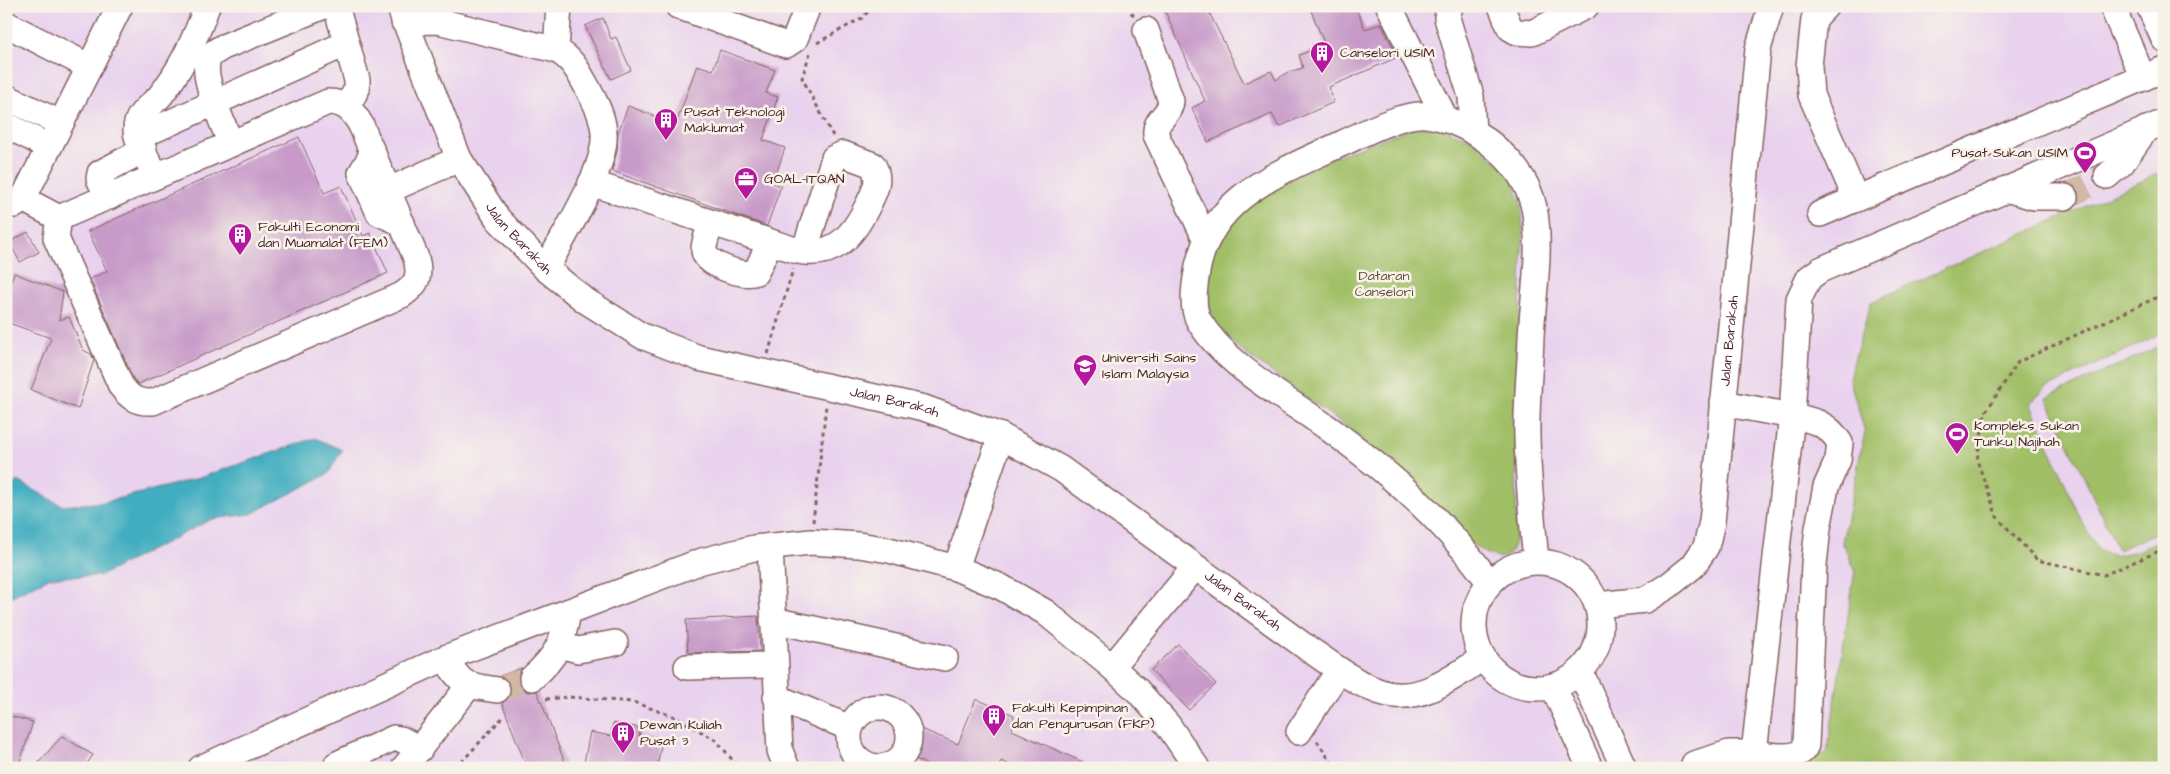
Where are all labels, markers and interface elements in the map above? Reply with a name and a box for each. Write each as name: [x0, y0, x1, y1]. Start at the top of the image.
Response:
building icon: Canselori USIM: [1309, 40, 1335, 74]
place label: Canselori USIM: [1340, 43, 1435, 63]
place label: Pusat Teknologi Maklumat: [684, 102, 785, 138]
building icon: Pusat Teknologi Maklumat: [653, 107, 679, 141]
sports icon: Pusat Sukan USIM: [2072, 140, 2098, 174]
place label: Pusat Sukan USIM: [1952, 143, 2068, 163]
office icon: GOAL-ITQAN: [733, 166, 759, 200]
place label: GOAL-ITQAN: [764, 169, 845, 189]
street label: Jalan Barakah: [480, 199, 556, 280]
place label: Fakulti Economi dan Muamalat (FEM): [258, 217, 388, 253]
building icon: Fakulti Economi dan Muamalat (FEM): [227, 222, 253, 256]
park label: Dataran Canselori: [1355, 266, 1413, 302]
street label: Jalan Barakah: [1715, 294, 1744, 387]
place label: Universiti Sains Islam Malaysia: [1102, 348, 1196, 384]
school or university icon: Universiti Sains Islam Malaysia: [1072, 353, 1098, 387]
street label: Jalan Barakah: [848, 382, 942, 423]
place label: Kompleks Sukan Tunku Najihah: [1974, 416, 2079, 452]
sports icon: Kompleks Sukan Tunku Najihah: [1944, 421, 1970, 455]
street label: Jalan Barakah: [1200, 566, 1285, 636]
place label: Fakulti Kepimpinan dan Pengurusan (FKP): [1012, 698, 1155, 734]
building icon: Fakulti Kepimpinan dan Pengurusan (FKP): [981, 703, 1007, 737]
place label: Dewan Kuliah Pusat 3: [640, 715, 722, 751]
building icon: Dewan Kuliah Pusat 3: [610, 720, 636, 754]

